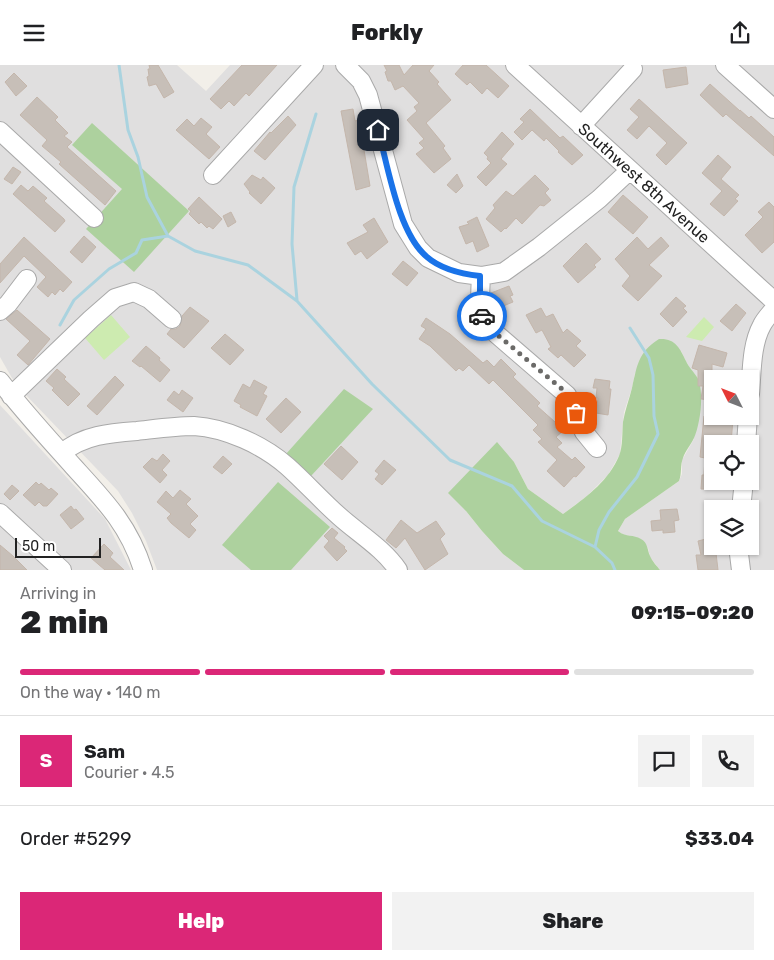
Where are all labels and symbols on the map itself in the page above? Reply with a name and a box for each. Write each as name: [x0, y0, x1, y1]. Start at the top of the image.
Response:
pin: [357, 109, 399, 151]
street label: Southwest 8th Avenue: [574, 119, 714, 247]
courier: [457, 291, 507, 341]
north arrow: [704, 370, 759, 425]
pin: [555, 392, 597, 434]
scale bar: [15, 535, 101, 558]

